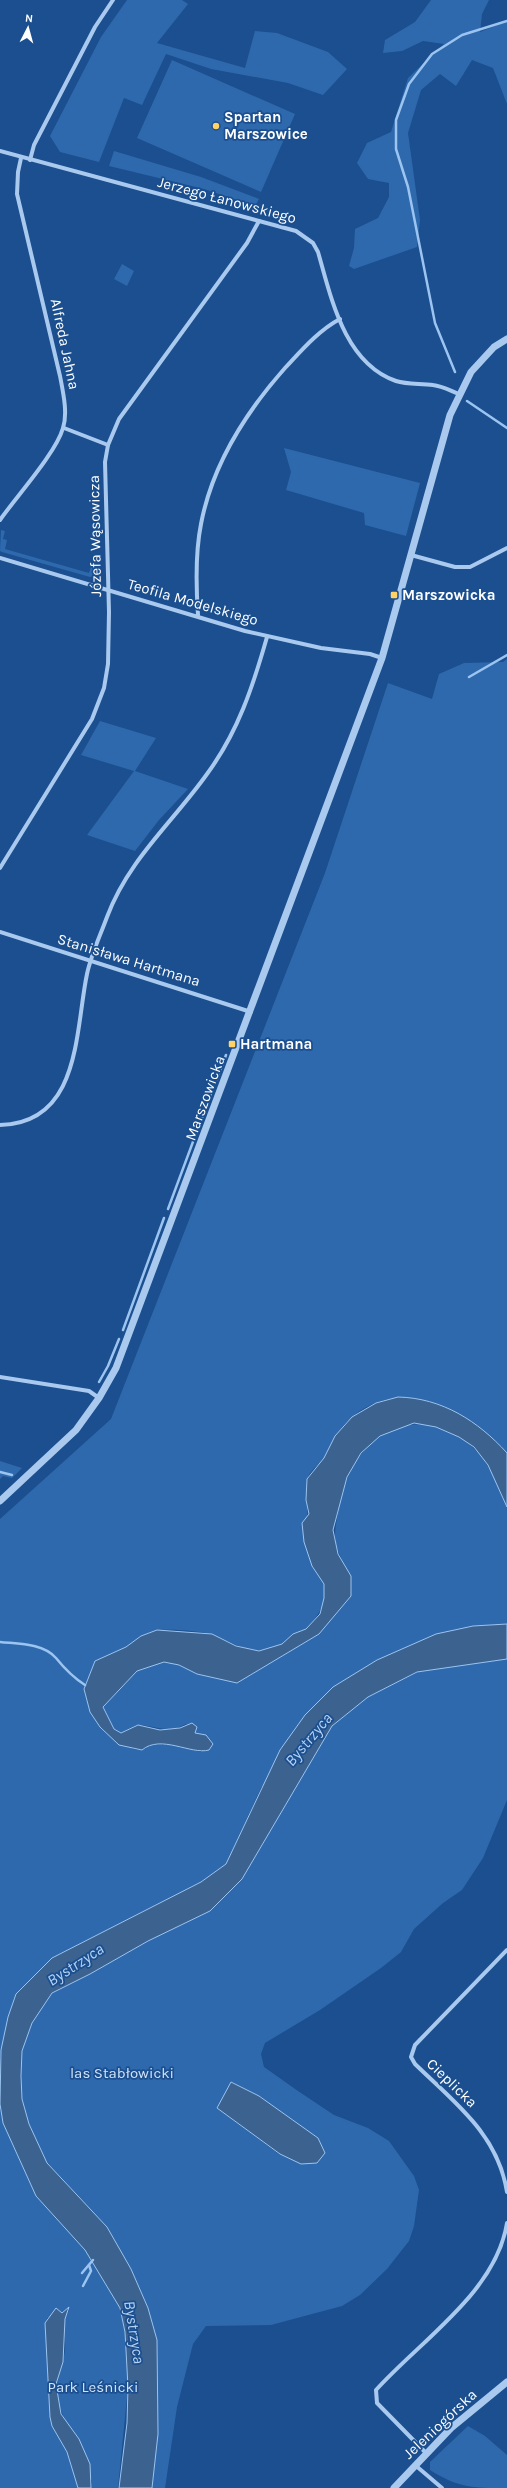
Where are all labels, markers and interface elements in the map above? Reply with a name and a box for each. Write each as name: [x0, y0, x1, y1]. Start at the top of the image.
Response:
north arrow: [8, 8, 48, 48]
text: N: [24, 12, 34, 25]
place label: Spartan Marszowice: [224, 108, 308, 143]
marker: Spartan Marszowice: [211, 121, 221, 131]
street label: Jerzego Łanowskiego: [156, 173, 298, 227]
street label: Alfreda Jahna: [47, 297, 83, 391]
street label: Józefa Wąsowicza: [85, 475, 105, 597]
street label: Teofila Modelskiego: [126, 575, 260, 629]
place label: Marszowicka: [402, 586, 496, 604]
marker: Marszowicka: [389, 590, 399, 600]
street label: Stanisława Hartmana: [55, 930, 203, 990]
place label: Hartmana: [240, 1035, 312, 1053]
marker: Hartmana: [227, 1039, 237, 1049]
street label: Marszowicka: [181, 1053, 229, 1143]
water label: Bystrzyca: [281, 1709, 336, 1770]
water label: Bystrzyca: [43, 1939, 107, 1990]
street label: Cieplicka: [423, 2055, 481, 2111]
park label: las Stabłowicki: [70, 2064, 174, 2082]
water label: Bystrzyca: [120, 2299, 149, 2365]
park label: Park Leśnicki: [48, 2378, 138, 2396]
street label: Jeleniogórska: [399, 2385, 481, 2463]

